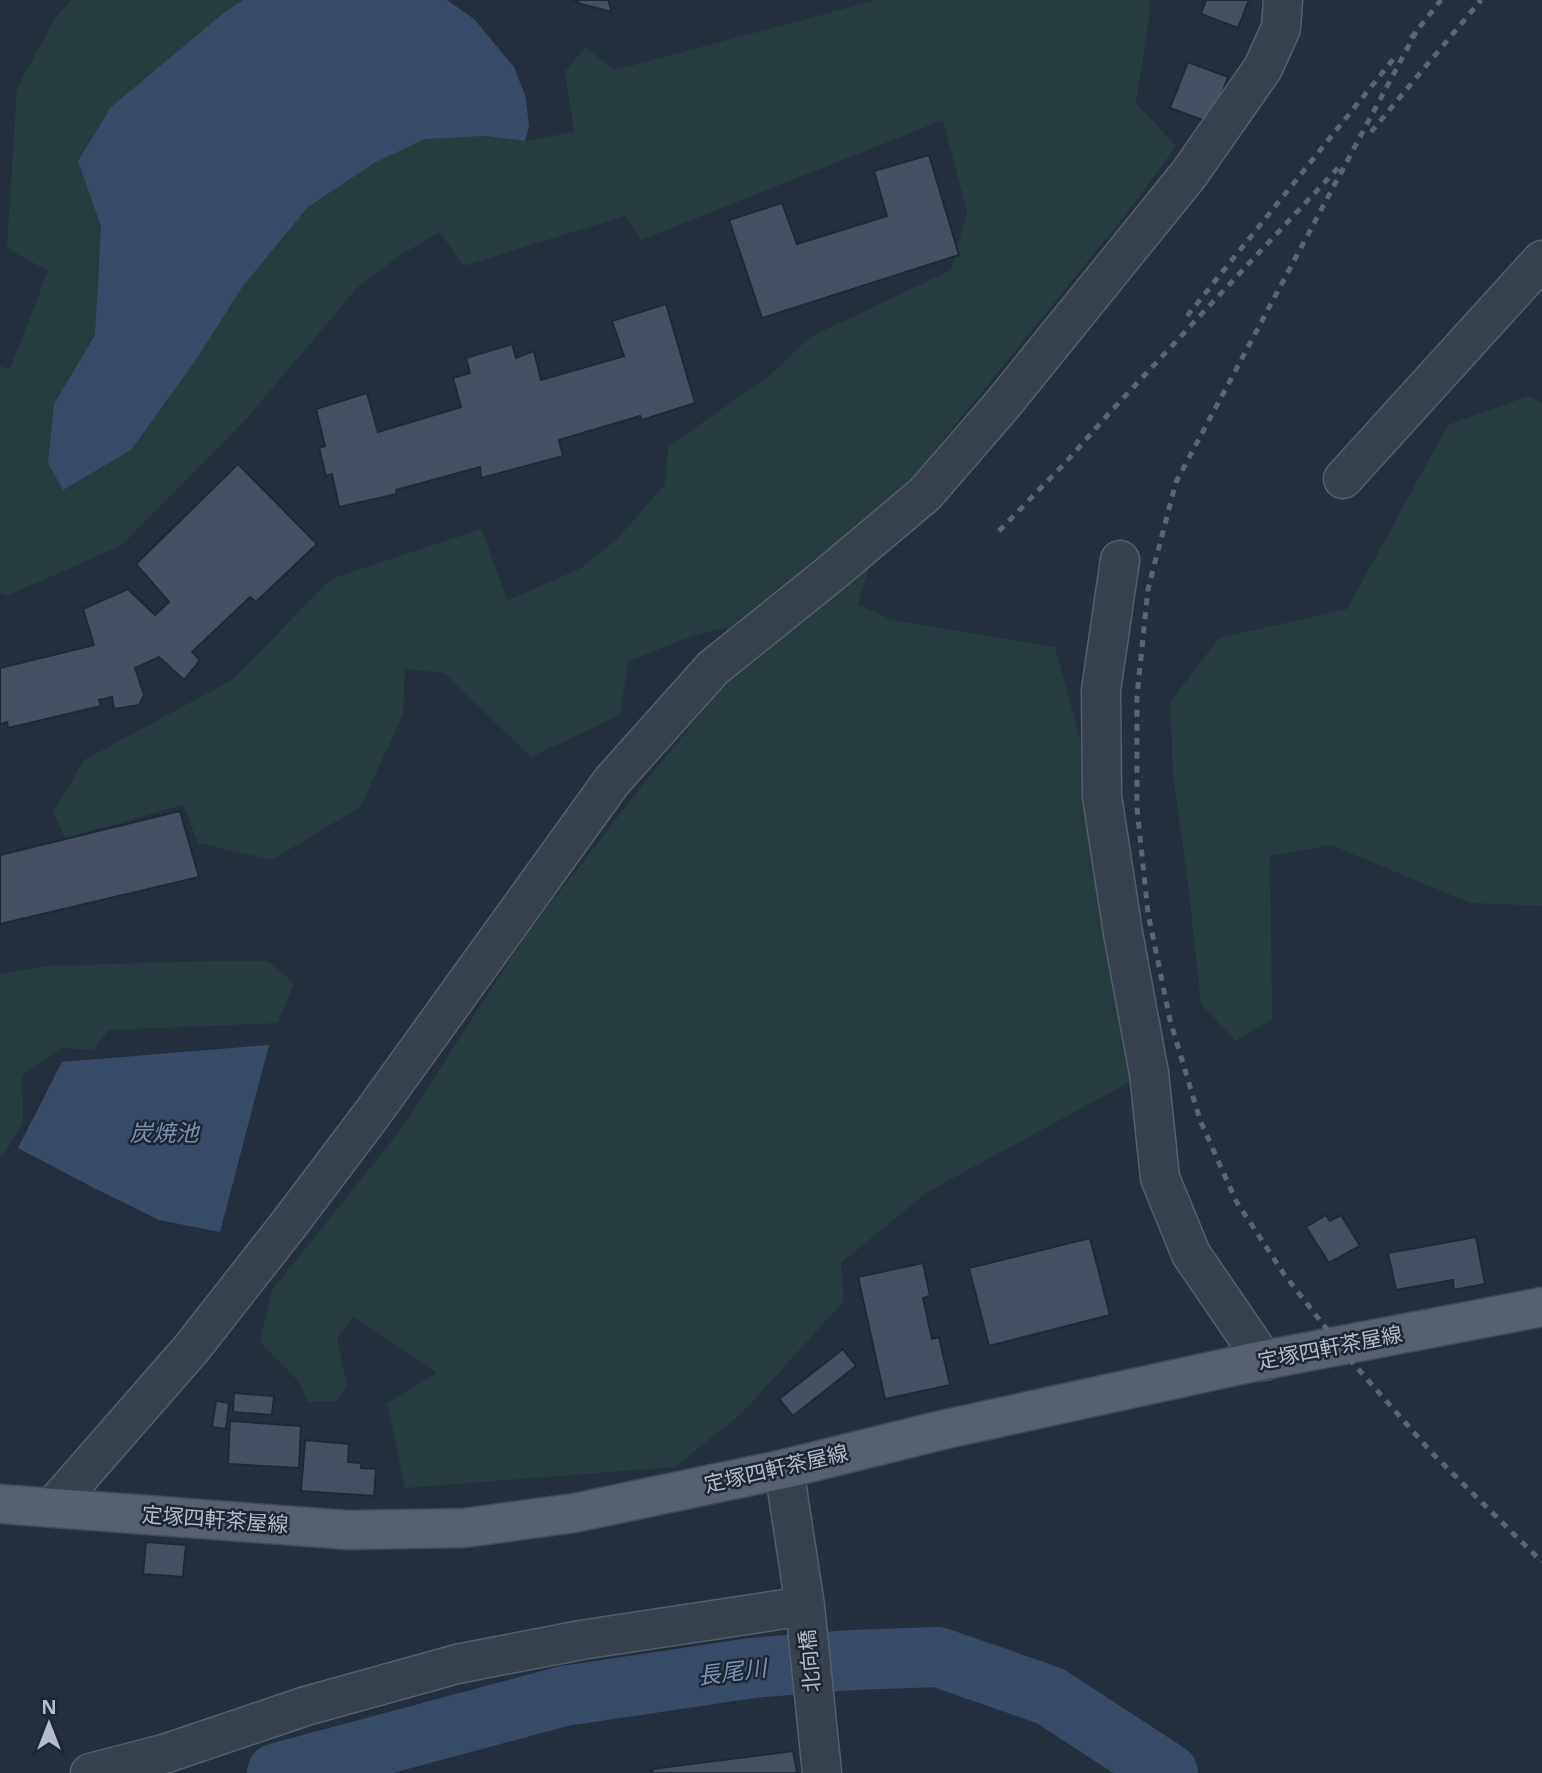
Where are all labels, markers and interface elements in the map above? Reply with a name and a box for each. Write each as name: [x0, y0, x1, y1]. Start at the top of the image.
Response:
water label: 炭焼池: [130, 1116, 201, 1148]
street label: 定塚四軒茶屋線: [1255, 1319, 1405, 1375]
street label: 定塚四軒茶屋線: [701, 1438, 851, 1498]
street label: 定塚四軒茶屋線: [141, 1500, 289, 1538]
street label: 北向橋: [792, 1628, 826, 1694]
water label: 長尾川: [696, 1651, 771, 1691]
north arrow: [14, 1689, 84, 1759]
text: N: [41, 1694, 57, 1720]

